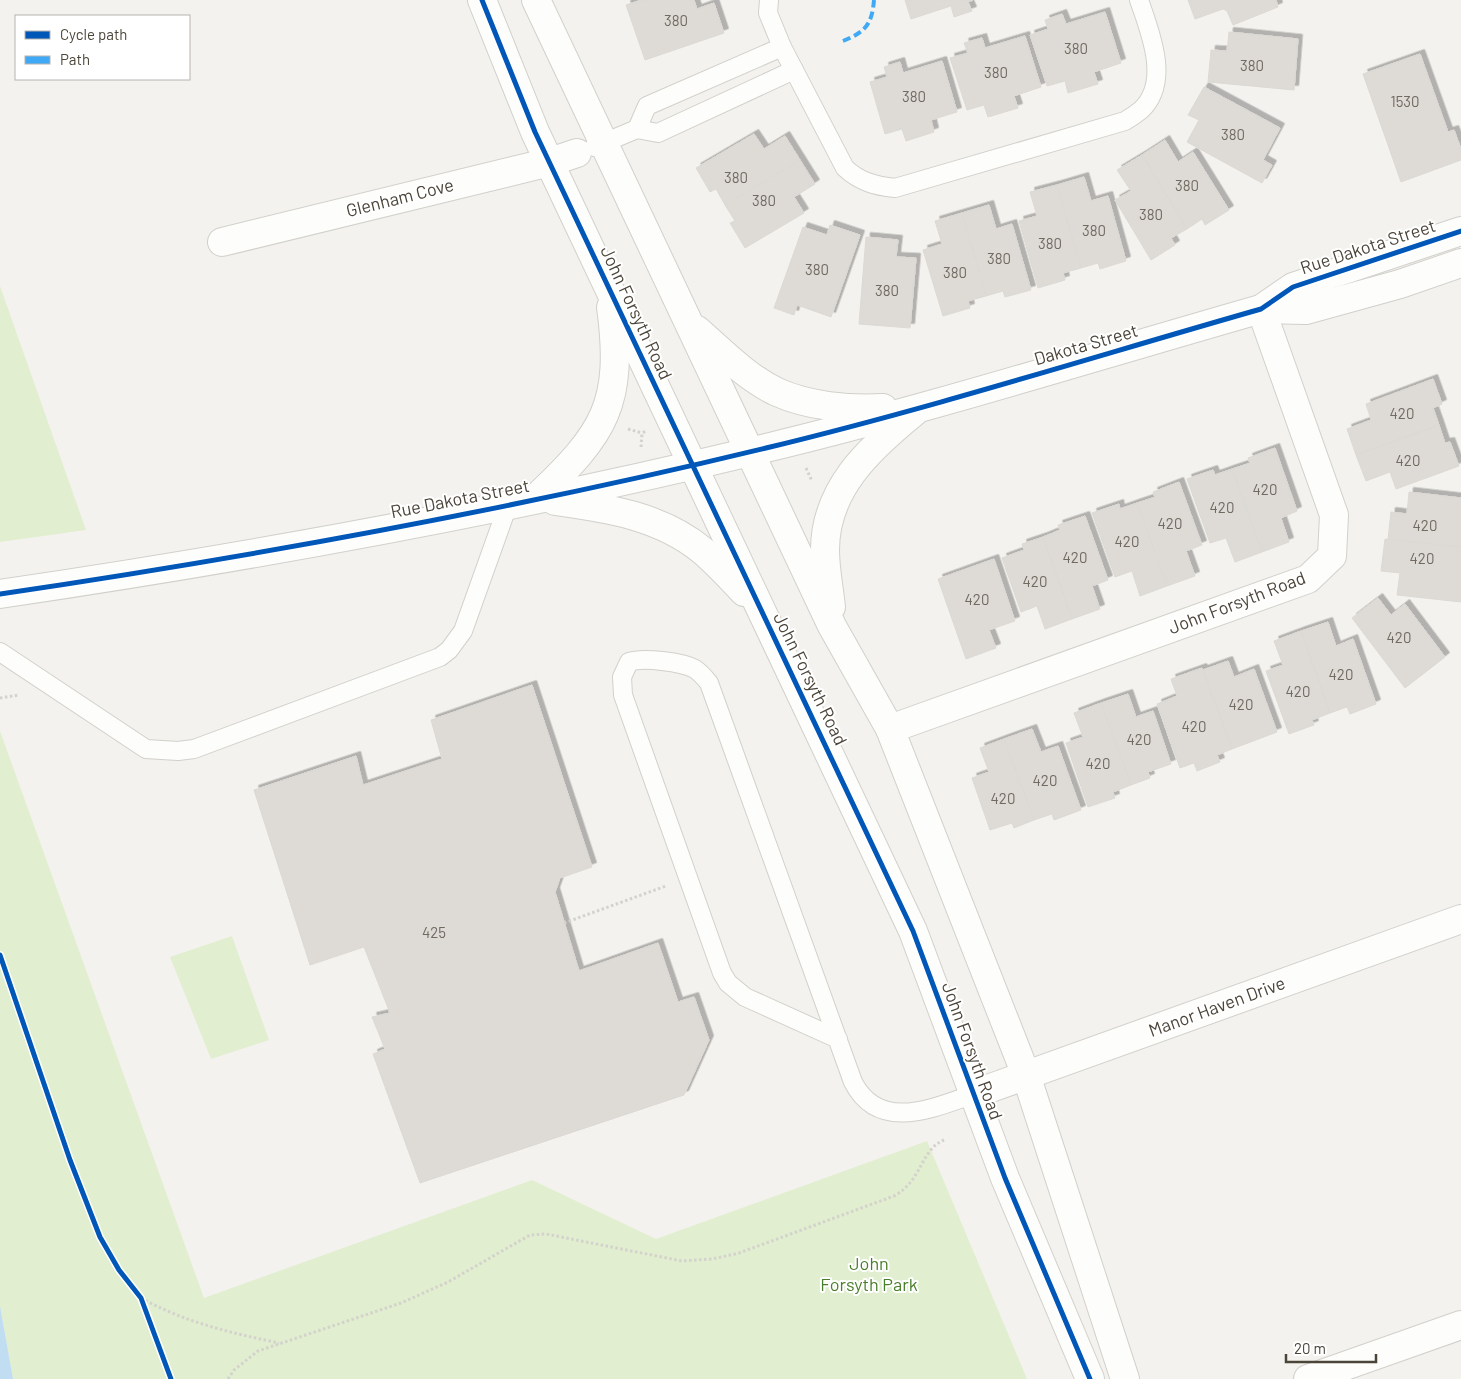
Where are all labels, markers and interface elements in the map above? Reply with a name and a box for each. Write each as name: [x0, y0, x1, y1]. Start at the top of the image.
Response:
house number: 380: [664, 11, 688, 29]
legend: [15, 15, 190, 80]
text: Cycle path: [60, 25, 127, 43]
house number: 380: [1064, 39, 1088, 57]
text: Path: [60, 50, 90, 68]
house number: 380: [1240, 56, 1264, 74]
house number: 380: [984, 63, 1008, 81]
house number: 380: [902, 87, 926, 105]
house number: 1530: [1390, 92, 1420, 110]
house number: 380: [1221, 125, 1245, 143]
house number: 380: [724, 168, 748, 186]
street label: Glenham Cove: [344, 173, 456, 221]
house number: 380: [1175, 176, 1199, 194]
house number: 380: [752, 191, 776, 209]
house number: 380: [1139, 205, 1163, 223]
street label: Rue Dakota Street: [1297, 214, 1438, 278]
house number: 380: [1082, 221, 1106, 239]
house number: 380: [1038, 234, 1062, 252]
street label: John Forsyth Road: [596, 242, 678, 383]
house number: 380: [987, 249, 1011, 267]
house number: 380: [805, 260, 829, 278]
house number: 380: [943, 263, 967, 281]
house number: 380: [875, 281, 899, 299]
street label: Dakota Street: [1031, 319, 1140, 369]
house number: 420: [1390, 404, 1414, 422]
house number: 420: [1396, 451, 1420, 469]
street label: Rue Dakota Street: [389, 474, 531, 522]
house number: 420: [1253, 480, 1277, 498]
house number: 420: [1210, 498, 1234, 516]
house number: 420: [1158, 514, 1182, 532]
house number: 420: [1413, 516, 1437, 534]
house number: 420: [1115, 532, 1139, 550]
house number: 420: [1063, 548, 1087, 566]
house number: 420: [1410, 549, 1434, 567]
street label: John Forsyth Road: [1165, 566, 1308, 638]
house number: 420: [1023, 572, 1047, 590]
house number: 420: [965, 590, 989, 608]
street label: John Forsyth Road: [769, 609, 853, 749]
house number: 420: [1387, 628, 1411, 646]
house number: 420: [1329, 665, 1353, 683]
house number: 420: [1286, 682, 1310, 700]
house number: 420: [1229, 695, 1253, 713]
house number: 420: [1182, 717, 1206, 735]
house number: 420: [1127, 730, 1151, 748]
house number: 420: [1086, 754, 1110, 772]
house number: 420: [1033, 771, 1057, 789]
house number: 420: [991, 789, 1015, 807]
house number: 425: [422, 923, 446, 941]
street label: Manor Haven Drive: [1145, 971, 1288, 1041]
street label: John Forsyth Road: [938, 979, 1008, 1123]
park label: John Forsyth Park: [820, 1252, 918, 1295]
scale bar: [1286, 1332, 1376, 1364]
text: 20 m: [1294, 1339, 1326, 1357]

